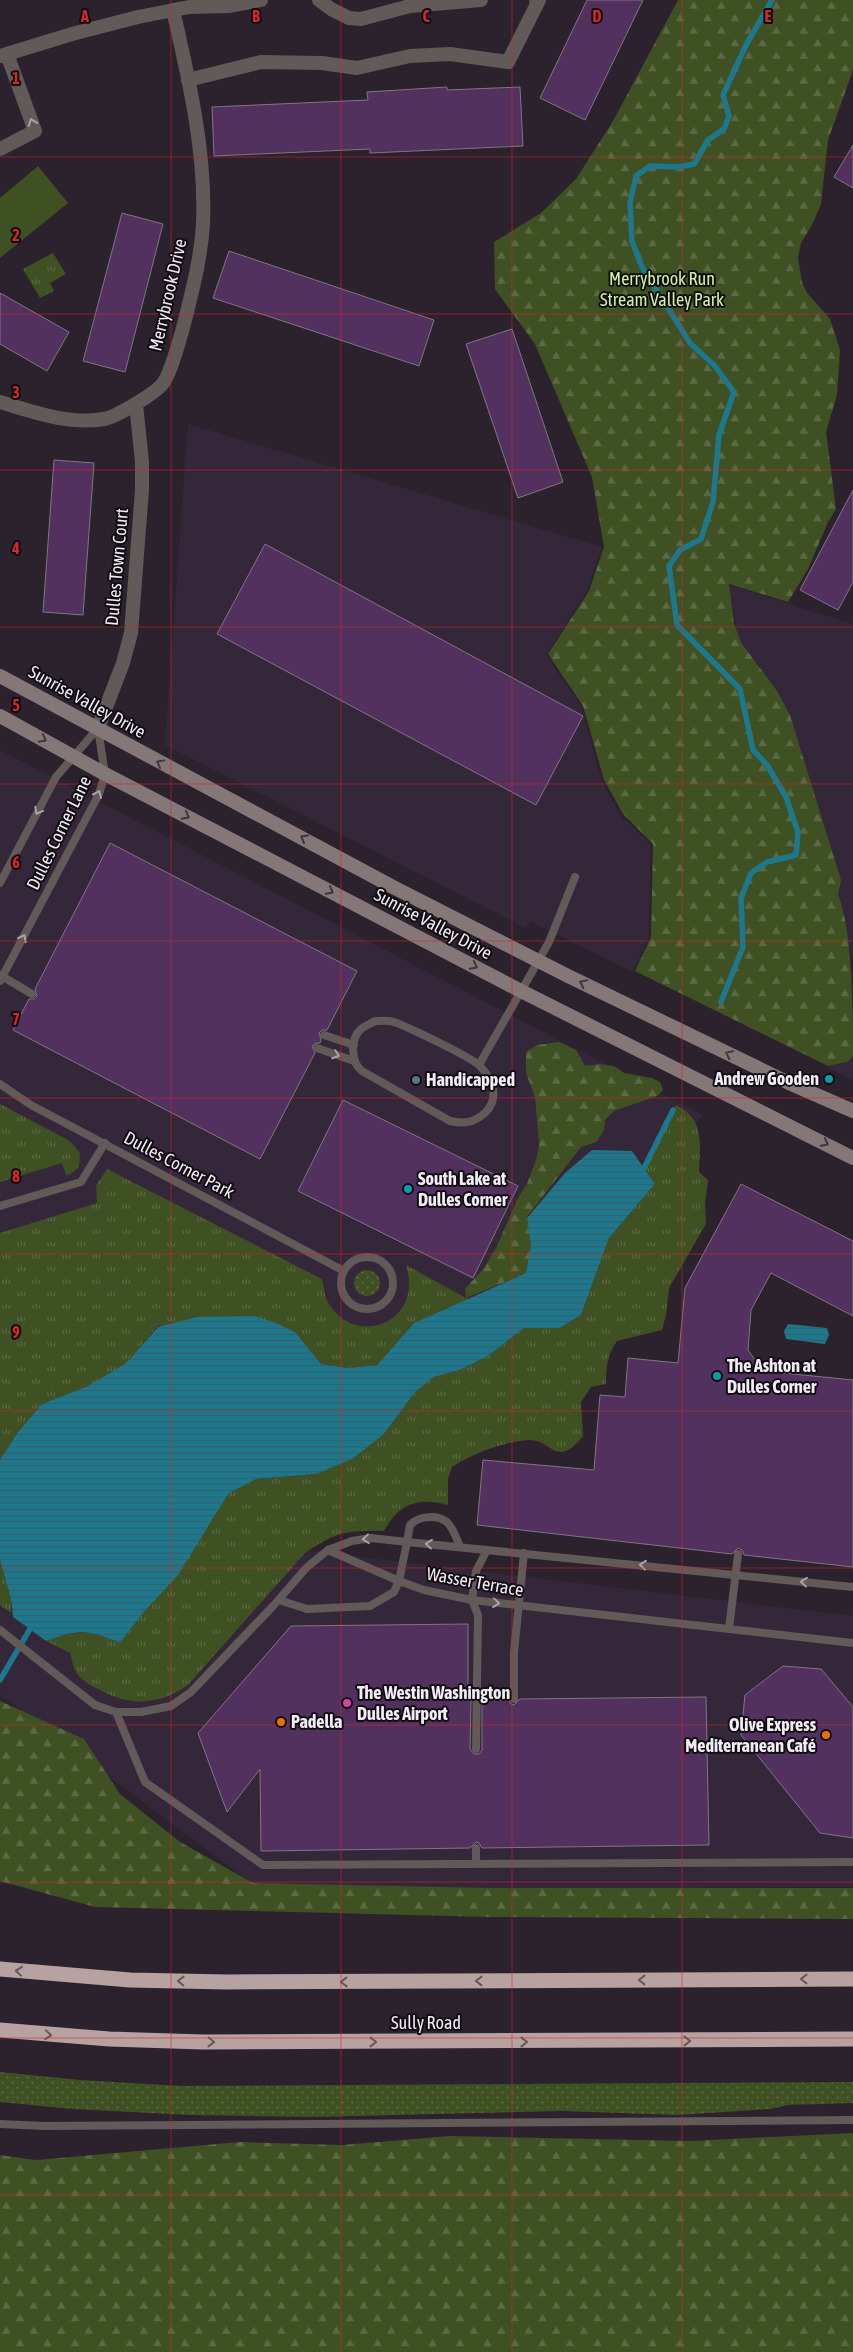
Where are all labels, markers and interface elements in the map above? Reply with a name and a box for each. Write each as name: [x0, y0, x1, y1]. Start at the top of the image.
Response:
text: A: [80, 7, 89, 25]
text: B: [252, 7, 260, 25]
text: C: [422, 7, 430, 25]
text: D: [593, 7, 602, 25]
text: E: [765, 7, 772, 25]
text: 1: [12, 69, 20, 87]
one-way arrow: [28, 118, 38, 127]
text: 2: [12, 226, 20, 244]
street label: Merrybrook Drive: [144, 237, 191, 353]
park label: Merrybrook Run Stream Valley Park: [600, 268, 724, 310]
text: 3: [12, 383, 20, 401]
street label: Dulles Town Court: [101, 507, 132, 627]
text: 4: [11, 539, 20, 557]
street label: Sunrise Valley Drive: [25, 661, 149, 742]
text: 5: [12, 696, 20, 714]
one-way arrow: [38, 733, 47, 743]
one-way arrow: [156, 759, 165, 769]
street label: Dulles Corner Lane: [22, 772, 95, 893]
one-way arrow: [91, 790, 102, 799]
one-way arrow: [34, 806, 44, 815]
one-way arrow: [181, 810, 190, 820]
one-way arrow: [300, 834, 309, 844]
text: 6: [12, 853, 20, 871]
street label: Sunrise Valley Drive: [371, 884, 496, 963]
one-way arrow: [325, 885, 334, 895]
one-way arrow: [17, 934, 27, 943]
one-way arrow: [469, 960, 478, 970]
one-way arrow: [579, 979, 588, 989]
text: 7: [12, 1010, 20, 1028]
one-way arrow: [331, 1049, 340, 1059]
one-way arrow: [725, 1050, 734, 1060]
place label: Andrew Gooden: [714, 1068, 819, 1089]
place label: Handicapped: [426, 1069, 515, 1090]
marker: Andrew Gooden: [823, 1073, 835, 1085]
marker: Handicapped: [410, 1074, 422, 1086]
street label: Dulles Corner Park: [121, 1127, 238, 1202]
one-way arrow: [820, 1137, 829, 1147]
text: 8: [12, 1167, 20, 1185]
place label: South Lake at Dulles Corner: [418, 1168, 508, 1210]
marker: South Lake at Dulles Corner: [402, 1183, 414, 1195]
text: 9: [12, 1323, 20, 1341]
place label: The Ashton at Dulles Corner: [727, 1355, 817, 1397]
marker: The Ashton at Dulles Corner: [711, 1370, 723, 1382]
one-way arrow: [362, 1533, 370, 1544]
one-way arrow: [425, 1539, 433, 1550]
one-way arrow: [639, 1560, 647, 1571]
street label: Wasser Terrace: [425, 1563, 525, 1600]
one-way arrow: [800, 1577, 808, 1588]
one-way arrow: [493, 1597, 501, 1608]
place label: The Westin Washington Dulles Airport: [357, 1682, 511, 1724]
marker: The Westin Washington Dulles Airport: [341, 1697, 353, 1709]
place label: Padella: [291, 1711, 342, 1732]
place label: Olive Express Mediterranean Café: [685, 1714, 817, 1756]
marker: Padella: [275, 1716, 287, 1728]
marker: Olive Express Mediterranean Café: [820, 1729, 832, 1741]
one-way arrow: [15, 1966, 23, 1977]
one-way arrow: [800, 1974, 808, 1984]
one-way arrow: [638, 1975, 646, 1985]
one-way arrow: [177, 1976, 184, 1986]
one-way arrow: [475, 1976, 483, 1986]
one-way arrow: [339, 1977, 347, 1987]
street label: Sully Road: [391, 2012, 461, 2033]
one-way arrow: [45, 2029, 53, 2040]
one-way arrow: [683, 2035, 691, 2046]
one-way arrow: [208, 2037, 215, 2047]
one-way arrow: [370, 2037, 378, 2047]
one-way arrow: [520, 2037, 528, 2047]

